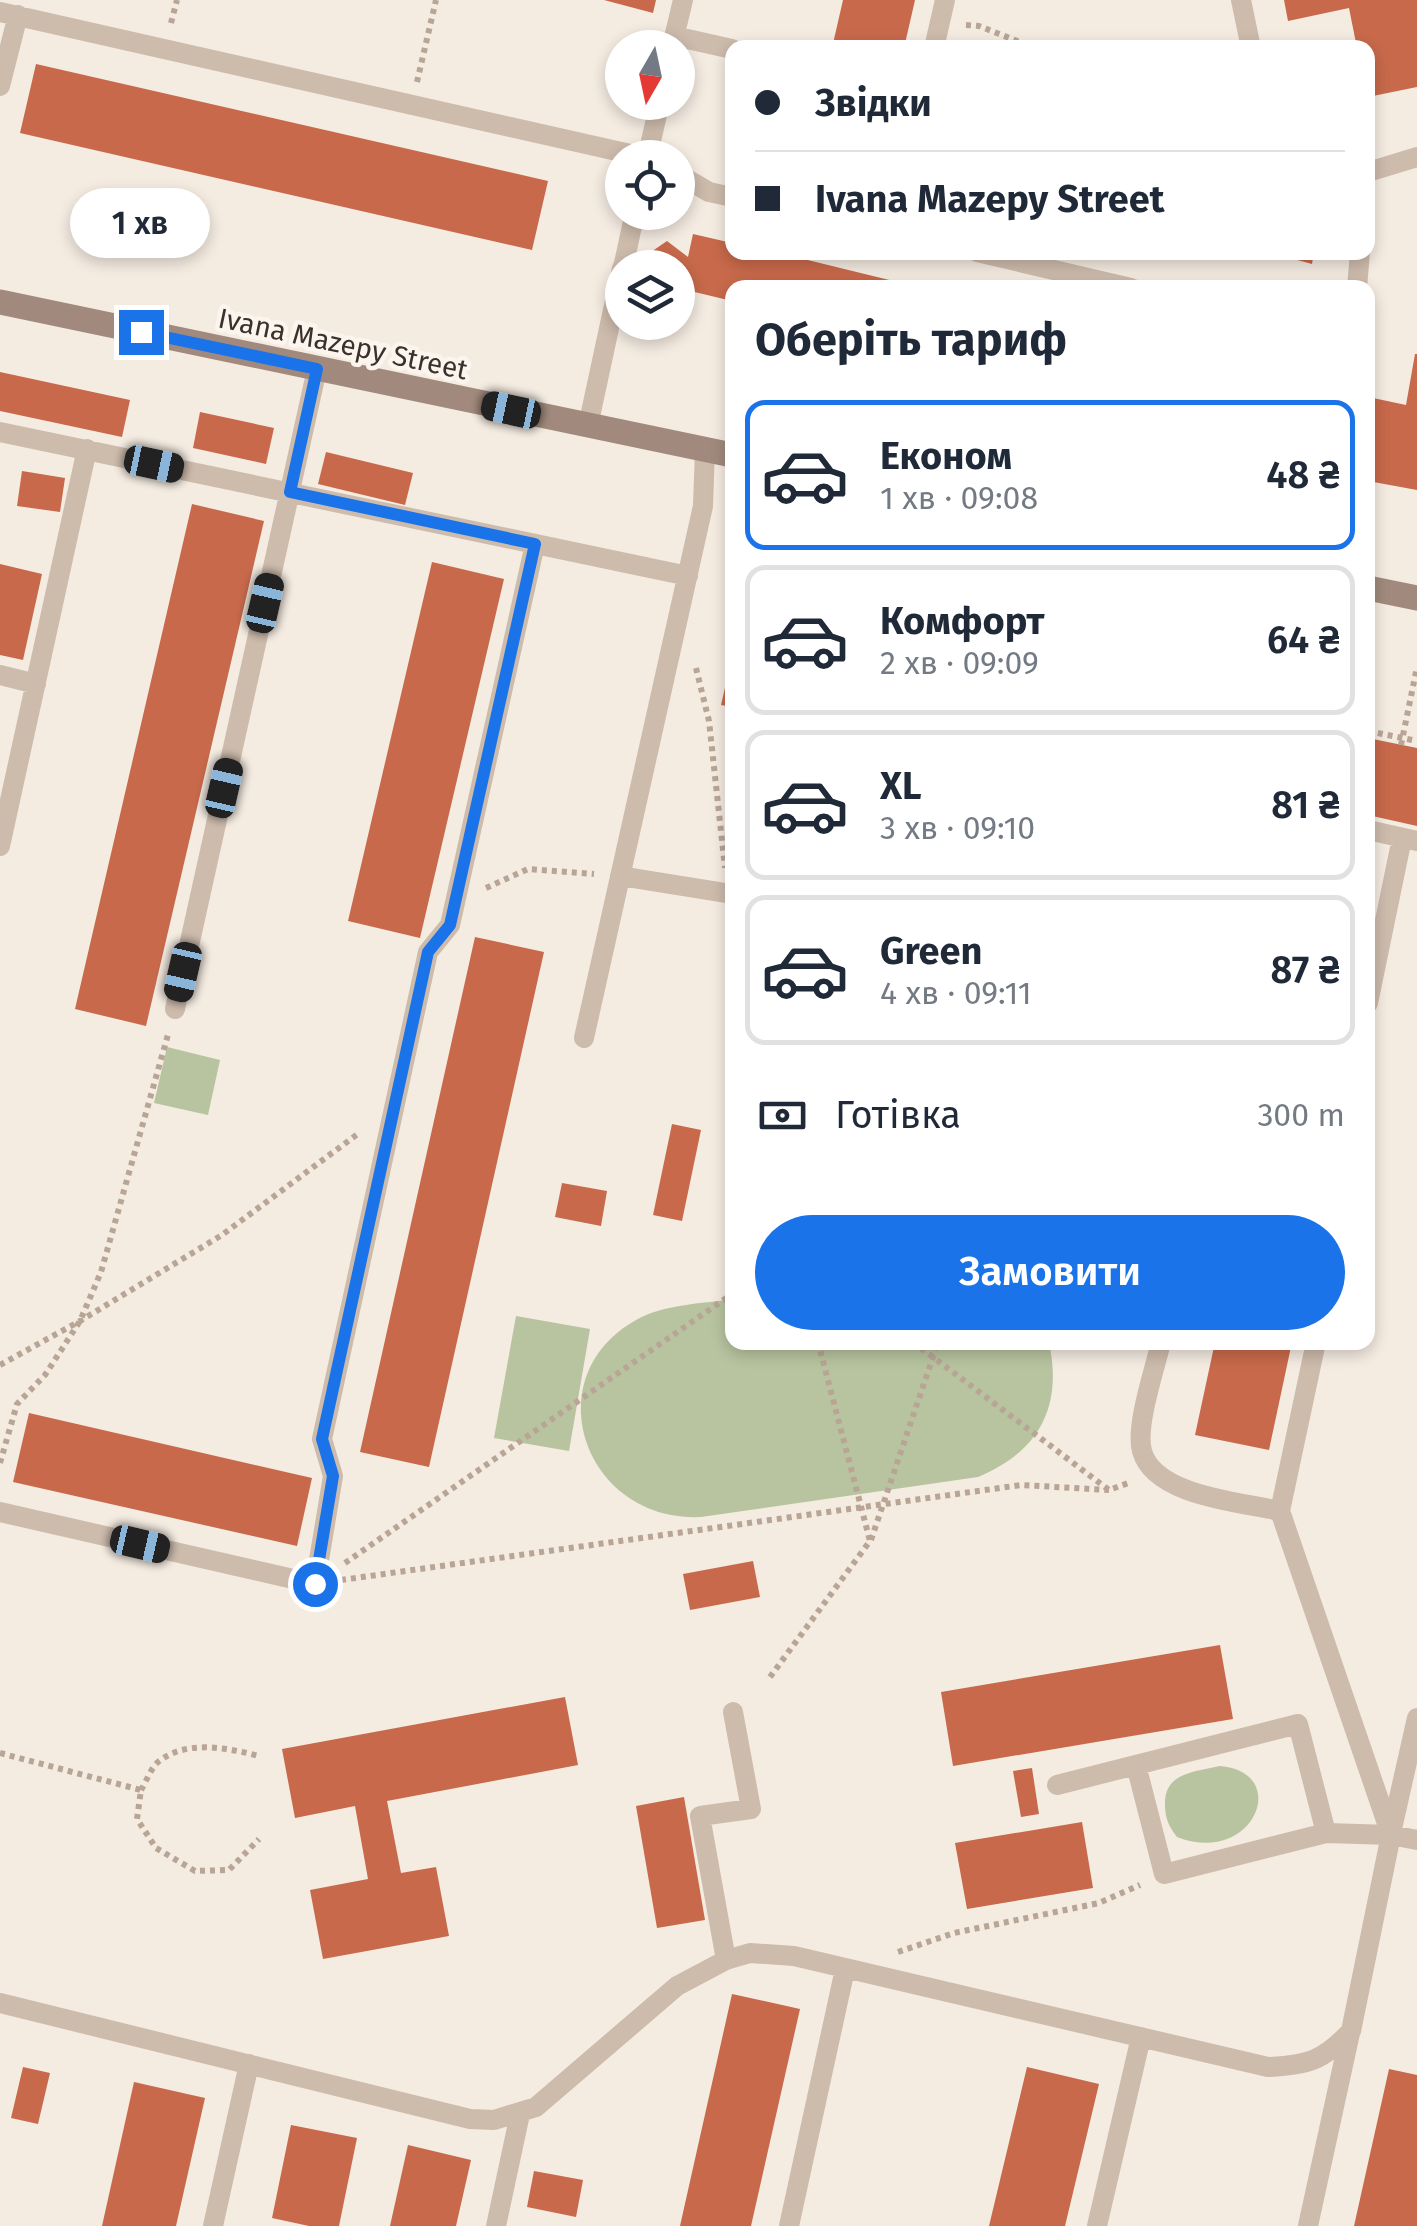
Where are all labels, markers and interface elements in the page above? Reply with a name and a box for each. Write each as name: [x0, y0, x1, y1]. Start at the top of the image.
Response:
north arrow: [605, 30, 695, 120]
map controls: [605, 30, 695, 340]
text: Звідки: [815, 80, 932, 126]
button: locate: [605, 140, 695, 230]
text: Ivana Mazepy Street: [815, 176, 1164, 222]
callout: 1 хв: [71, 187, 211, 257]
text: 1 хв: [112, 204, 168, 242]
button: layers: [605, 250, 695, 340]
street label: Ivana Mazepy Street: [215, 301, 471, 387]
route end: [119, 310, 164, 355]
text: Оберіть тариф: [755, 313, 1067, 367]
car: [479, 389, 543, 431]
icon: car: [760, 430, 850, 520]
text: Економ: [880, 433, 1012, 479]
car: [122, 443, 186, 485]
text: 48 ₴: [1266, 452, 1340, 498]
text: 1 хв · 09:08: [880, 479, 1038, 517]
car: [244, 570, 286, 636]
icon: car: [760, 595, 850, 685]
text: Комфорт: [880, 598, 1044, 644]
text: 64 ₴: [1267, 617, 1340, 663]
text: 2 хв · 09:09: [880, 644, 1039, 682]
car: [203, 755, 245, 821]
icon: car: [760, 760, 850, 850]
text: XL: [880, 763, 922, 809]
text: 81 ₴: [1271, 782, 1340, 828]
text: 3 хв · 09:10: [880, 809, 1035, 847]
icon: car: [760, 925, 850, 1015]
text: Green: [880, 928, 983, 974]
car: [162, 939, 204, 1005]
text: 87 ₴: [1270, 947, 1340, 993]
text: 4 хв · 09:11: [880, 974, 1032, 1012]
icon: cash: [755, 1088, 810, 1143]
text: Готівка: [835, 1092, 961, 1138]
text: 300 m: [1257, 1096, 1345, 1134]
button: Замовити: [755, 1215, 1345, 1330]
car: [107, 1523, 173, 1565]
route start: [293, 1562, 338, 1607]

